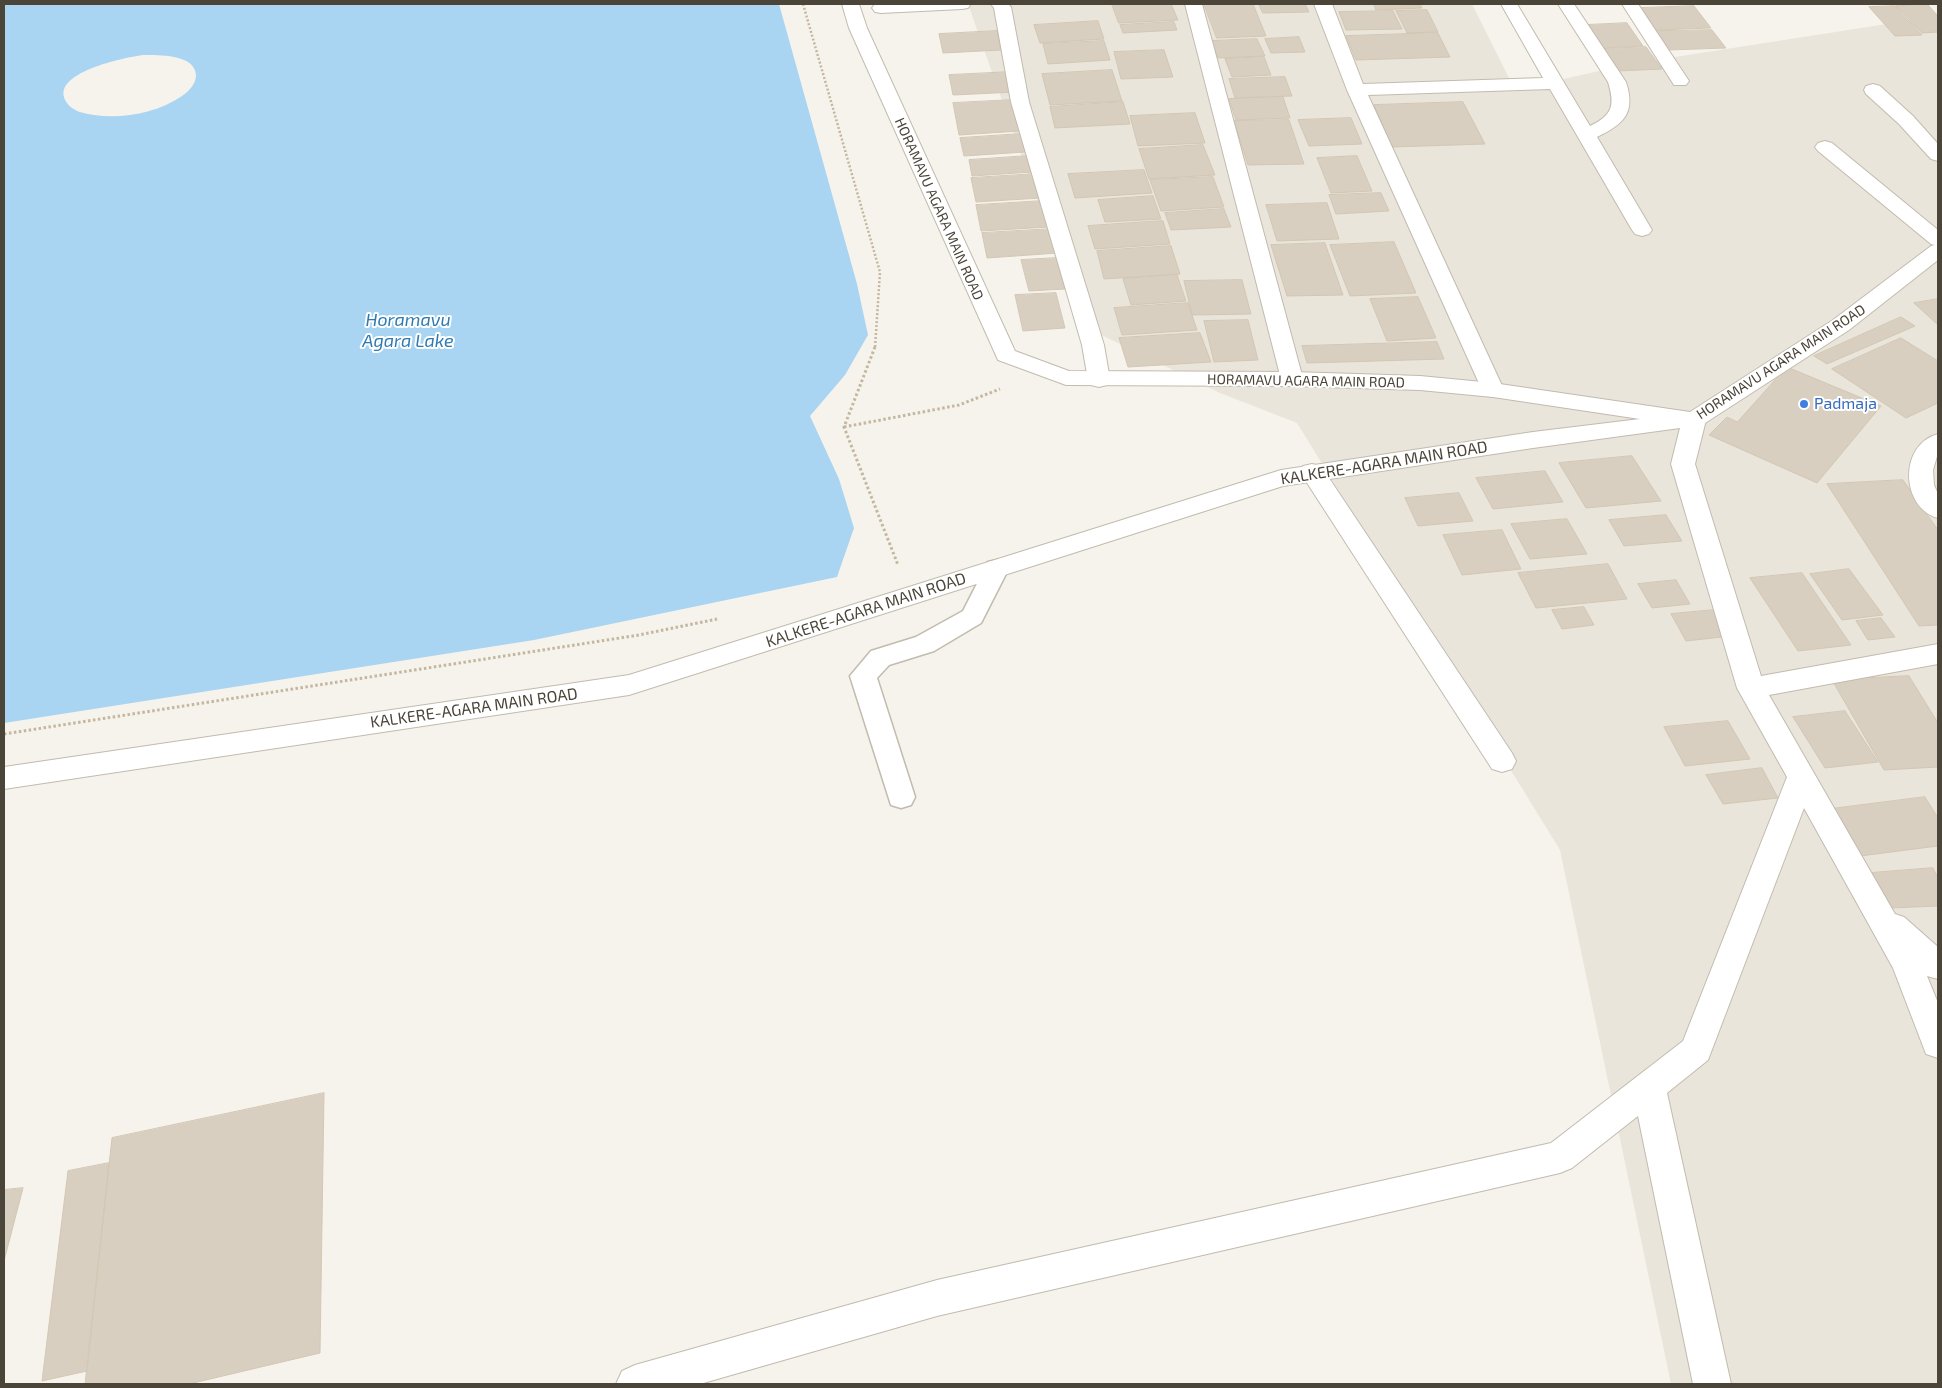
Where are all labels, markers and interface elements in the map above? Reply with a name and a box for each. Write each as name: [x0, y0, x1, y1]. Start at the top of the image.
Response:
street label: HORAMAVU AGARA MAIN ROAD: [891, 115, 987, 303]
street label: HORAMAVU AGARA MAIN ROAD: [1693, 301, 1869, 423]
water label: Horamavu Agara Lake: [362, 309, 454, 352]
street label: HORAMAVU AGARA MAIN ROAD: [1207, 371, 1405, 391]
place label: Padmaja: [1814, 394, 1877, 414]
marker: Padmaja: [1798, 398, 1810, 410]
street label: KALKERE-AGARA MAIN ROAD: [1279, 437, 1489, 489]
street label: KALKERE-AGARA MAIN ROAD: [763, 569, 969, 651]
street label: KALKERE-AGARA MAIN ROAD: [369, 684, 579, 732]

